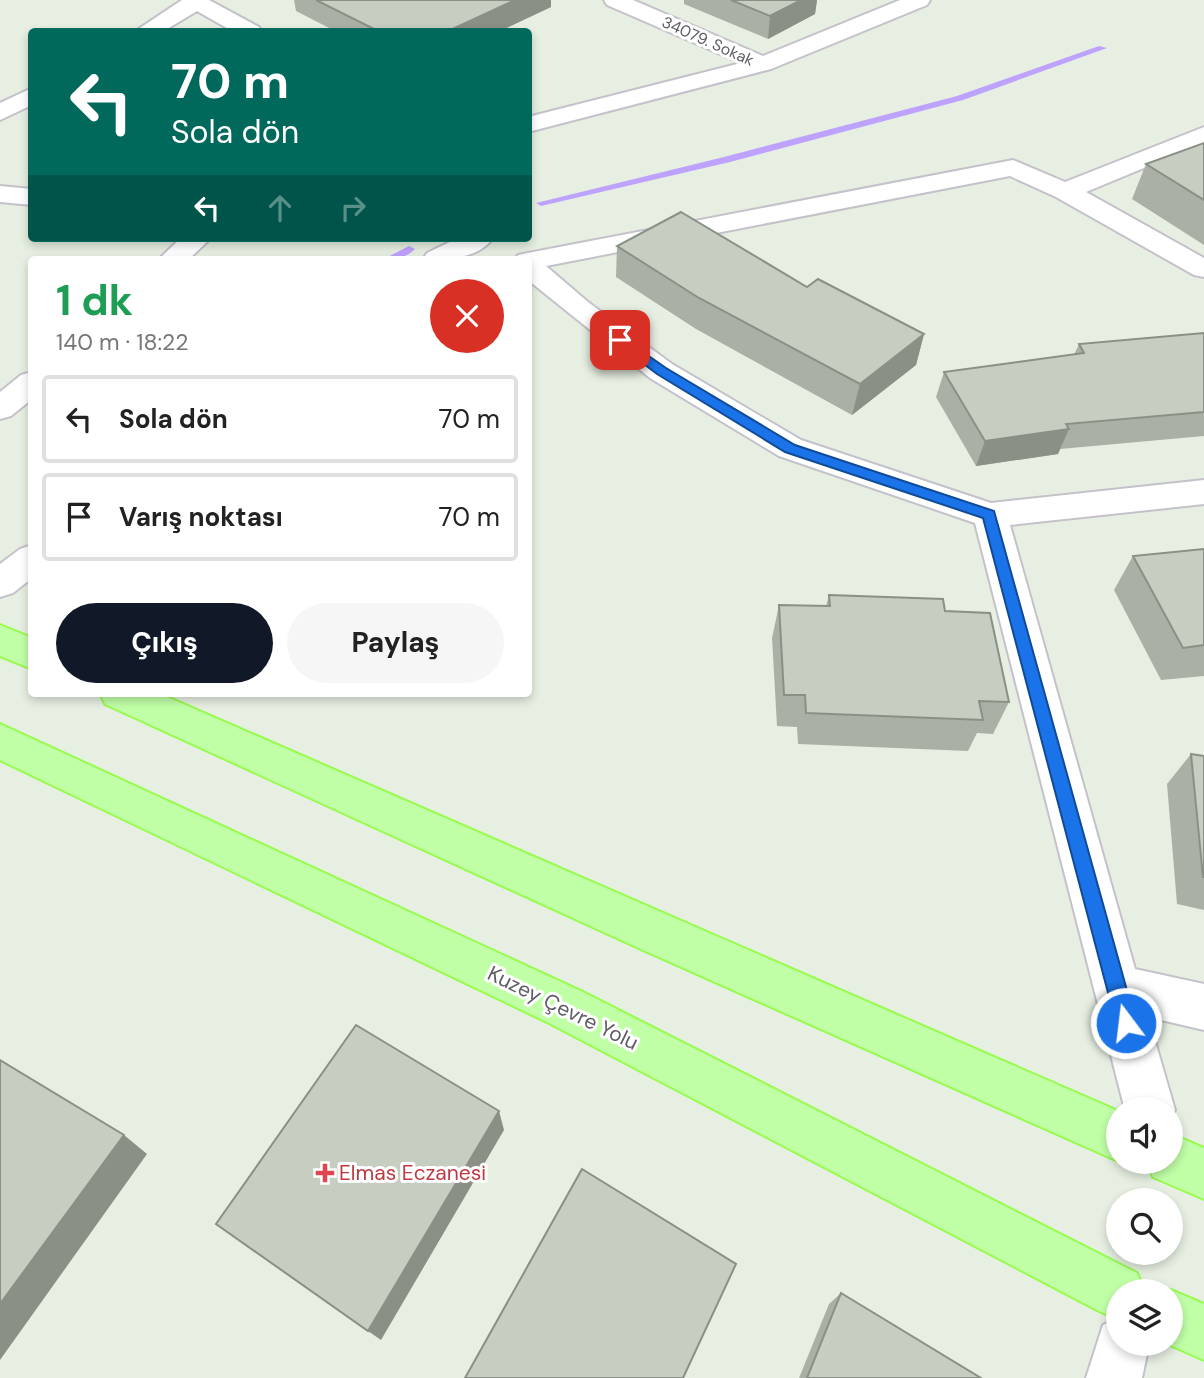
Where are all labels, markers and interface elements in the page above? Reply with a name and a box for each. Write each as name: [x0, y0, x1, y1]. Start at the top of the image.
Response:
street label: 34079. Sokak: [659, 11, 757, 71]
text: 70 m: [171, 49, 289, 113]
icon: left: [56, 56, 147, 147]
text: Sola dön: [171, 111, 299, 153]
icon: left: [188, 189, 226, 227]
icon: ahead: [261, 189, 299, 227]
icon: right: [334, 189, 372, 227]
text: 1 dk: [56, 273, 133, 328]
button: close: [430, 279, 504, 353]
pin: [590, 310, 650, 370]
icon: arrive: [601, 321, 639, 359]
text: 140 m · 18:22: [56, 327, 189, 357]
icon: left: [60, 400, 98, 438]
text: Sola dön: [119, 402, 228, 436]
text: 70 m: [439, 402, 500, 436]
icon: arrive: [60, 498, 98, 536]
text: Varış noktası: [119, 500, 283, 534]
text: 70 m: [439, 500, 500, 534]
button: Çıkış: [56, 603, 273, 683]
button: Paylaş: [287, 603, 504, 683]
street label: Kuzey Çevre Yolu: [483, 959, 643, 1057]
position arrow: [1089, 986, 1163, 1060]
map controls: [1106, 1097, 1183, 1356]
button: sound: [1106, 1097, 1183, 1174]
place label: Elmas Eczanesi: [339, 1159, 486, 1187]
marker: Elmas Eczanesi: [317, 1165, 333, 1181]
button: search: [1106, 1188, 1183, 1265]
button: layers: [1106, 1279, 1183, 1356]

